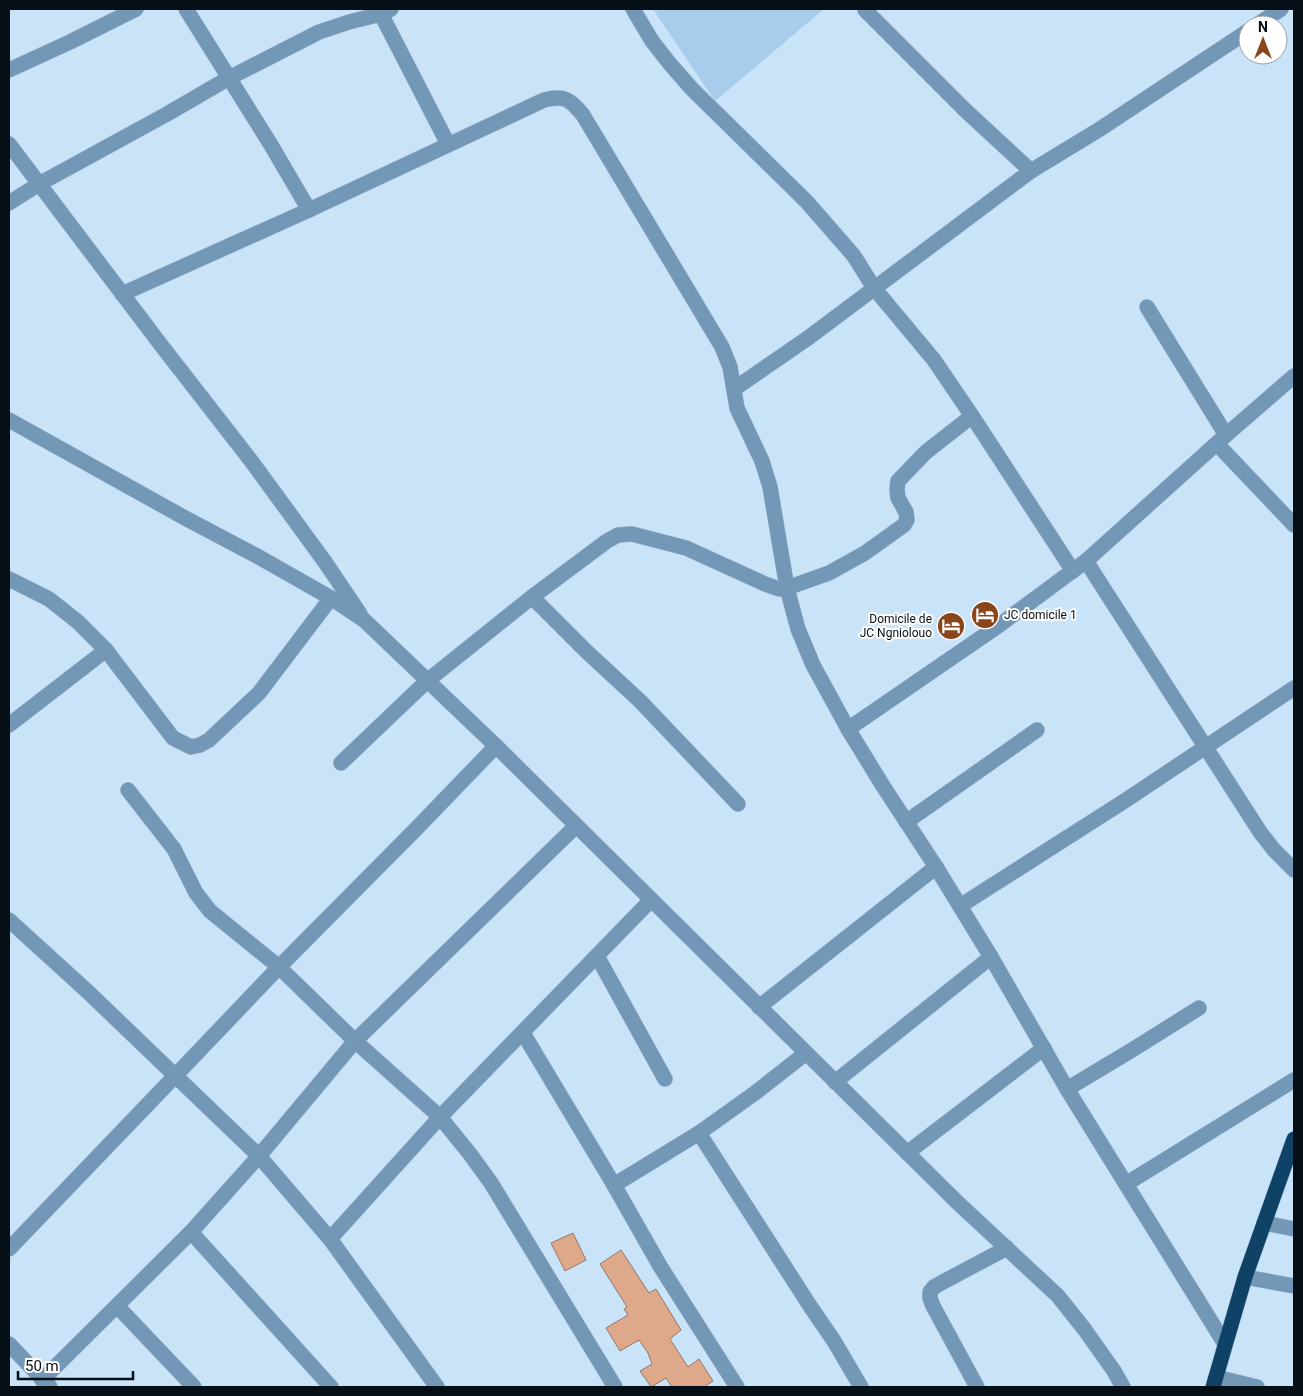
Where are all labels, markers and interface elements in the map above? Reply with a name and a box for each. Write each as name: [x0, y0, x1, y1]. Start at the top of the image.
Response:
north arrow: [1238, 15, 1288, 65]
text: N: [1258, 19, 1268, 35]
hotel icon: JC domicile 1: [970, 600, 1000, 630]
place label: JC domicile 1: [1004, 608, 1077, 622]
hotel icon: Domicile de JC Ngniolouo: [936, 611, 966, 641]
place label: Domicile de JC Ngniolouo: [860, 612, 932, 640]
scale bar: [18, 1348, 132, 1380]
text: 50 m: [25, 1357, 59, 1375]

